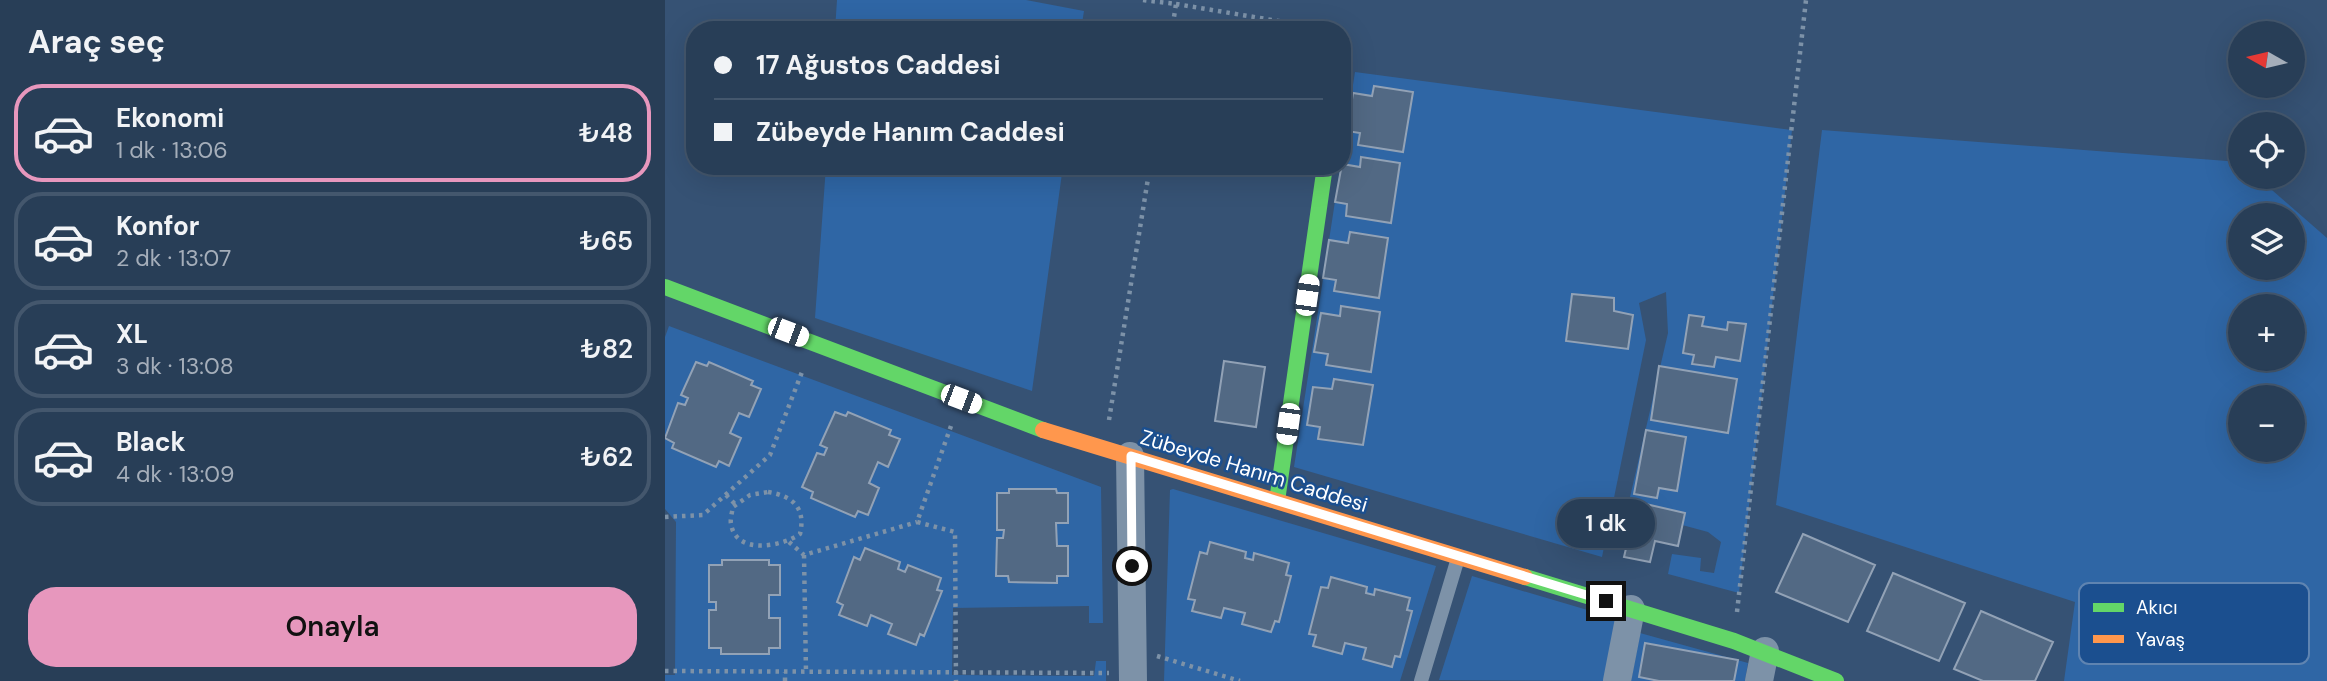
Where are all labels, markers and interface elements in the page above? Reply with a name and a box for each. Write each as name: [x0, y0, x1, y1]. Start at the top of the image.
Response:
text: Araç seç: [28, 21, 165, 63]
north arrow: [2228, 21, 2305, 98]
map controls: [2228, 21, 2305, 462]
text: 17 Ağustos Caddesi: [756, 48, 1001, 82]
text: Ekonomi: [116, 101, 224, 135]
icon: car: [32, 102, 95, 165]
button: locate: [2228, 112, 2305, 189]
text: Zübeyde Hanım Caddesi: [756, 115, 1065, 149]
text: ₺48: [579, 116, 633, 150]
text: 1 dk · 13:06: [116, 135, 228, 165]
button: layers: [2228, 203, 2305, 280]
text: Konfor: [116, 209, 199, 243]
icon: car: [32, 210, 95, 273]
text: ₺65: [580, 224, 633, 258]
text: 2 dk · 13:07: [116, 243, 231, 273]
car: [1294, 273, 1321, 317]
button: +: [2228, 294, 2305, 371]
car: [765, 315, 812, 349]
text: XL: [116, 317, 148, 351]
icon: car: [32, 318, 95, 381]
text: ₺82: [581, 332, 633, 366]
text: 3 dk · 13:08: [116, 351, 234, 381]
car: [938, 382, 985, 416]
button: −: [2228, 385, 2305, 462]
car: [1275, 402, 1302, 446]
street label: Zübeyde Hanım Caddesi: [1137, 423, 1371, 519]
text: Black: [116, 425, 186, 459]
icon: car: [32, 426, 95, 489]
text: ₺62: [581, 440, 633, 474]
text: 4 dk · 13:09: [116, 459, 234, 489]
callout: 1 dk: [1557, 500, 1655, 548]
text: 1 dk: [1585, 508, 1627, 538]
route start: [1116, 550, 1148, 582]
legend: [2079, 583, 2309, 664]
route end: [1590, 585, 1622, 617]
button: Onayla: [28, 587, 637, 667]
text: Akıcı: [2136, 595, 2178, 620]
text: Yavaş: [2136, 627, 2185, 652]

